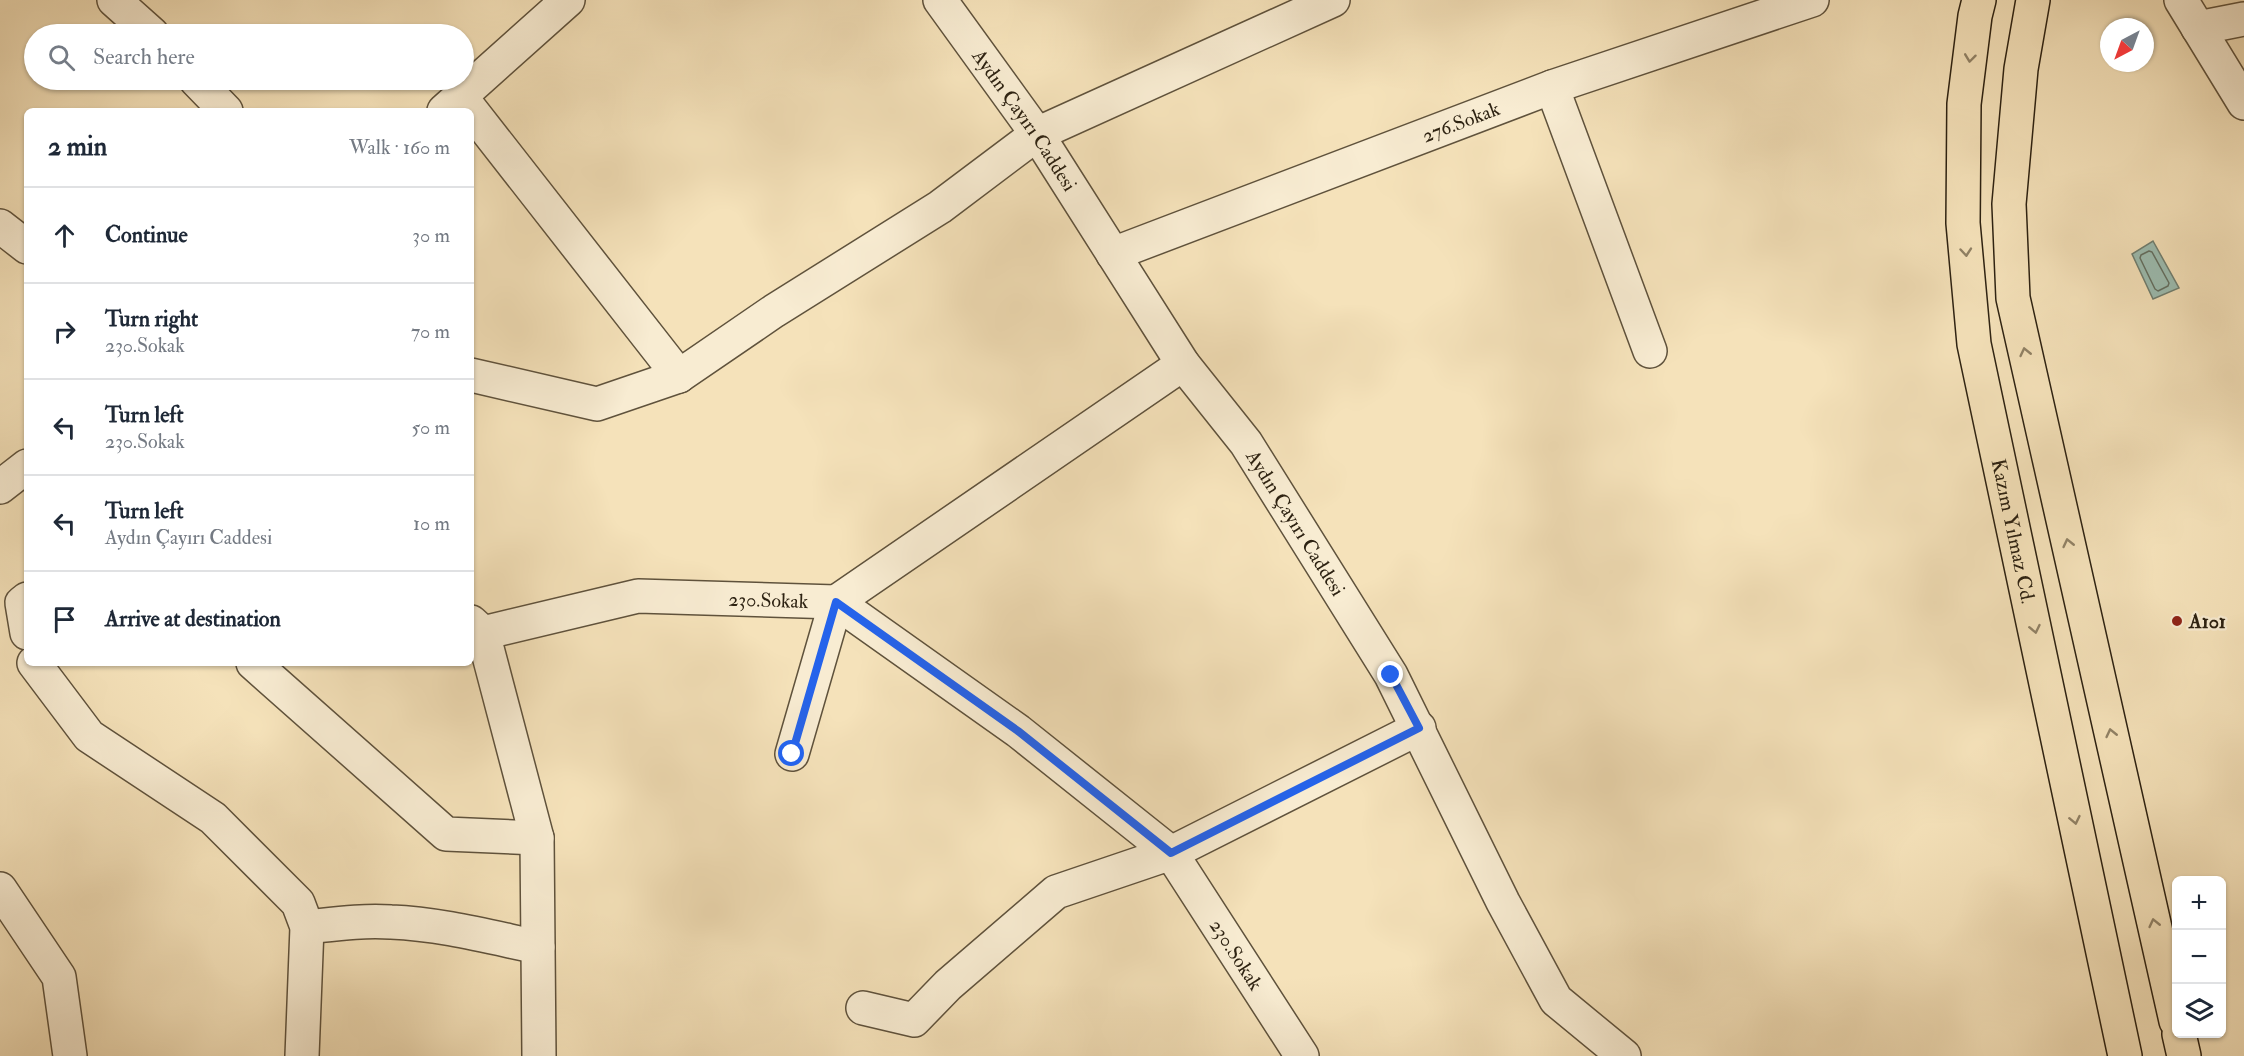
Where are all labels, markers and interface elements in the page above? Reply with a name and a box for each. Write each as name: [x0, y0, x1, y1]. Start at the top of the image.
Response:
north arrow: [2100, 18, 2154, 72]
search box: [24, 24, 474, 90]
icon: search: [45, 41, 78, 74]
text: Search here: [93, 43, 195, 71]
street label: Aydın Çayırı Caddesi: [966, 43, 1082, 196]
one-way arrow: [1964, 53, 1977, 62]
street label: 276.Sokak: [1419, 96, 1504, 148]
text: 2 min: [48, 131, 107, 163]
text: Walk · 160 m: [349, 135, 450, 160]
icon: ahead: [48, 219, 81, 252]
text: Continue: [105, 221, 188, 249]
text: 30 m: [412, 223, 450, 248]
one-way arrow: [1959, 248, 1972, 257]
text: Turn right: [105, 305, 198, 333]
icon: right: [48, 315, 81, 348]
text: 70 m: [411, 319, 450, 344]
text: 230.Sokak: [105, 333, 185, 358]
one-way arrow: [2020, 348, 2033, 358]
text: Turn left: [105, 401, 184, 429]
icon: left: [48, 411, 81, 444]
text: 50 m: [411, 415, 450, 440]
text: 230.Sokak: [105, 429, 185, 454]
street label: Aydın Çayırı Caddesi: [1240, 445, 1350, 601]
street label: Kazım Yılmaz Cd.: [1986, 457, 2041, 606]
text: Turn left: [105, 497, 184, 525]
icon: left: [48, 507, 81, 540]
text: 10 m: [413, 511, 450, 536]
text: Aydın Çayırı Caddesi: [105, 525, 272, 550]
one-way arrow: [2062, 538, 2075, 548]
street label: 230.Sokak: [728, 587, 809, 614]
icon: arrive: [48, 603, 81, 636]
text: Arrive at destination: [105, 605, 281, 633]
place label: A101: [2188, 609, 2226, 634]
marker: A101: [2170, 614, 2184, 628]
one-way arrow: [2028, 624, 2041, 634]
route end: [1377, 661, 1403, 687]
one-way arrow: [2105, 728, 2118, 738]
route start: [778, 740, 804, 766]
one-way arrow: [2068, 815, 2081, 825]
map controls: [2172, 876, 2226, 1038]
button: +: [2172, 876, 2226, 930]
street label: 230.Sokak: [1204, 914, 1268, 996]
one-way arrow: [2149, 918, 2162, 928]
button: −: [2172, 930, 2226, 984]
button: layers: [2172, 984, 2226, 1038]

